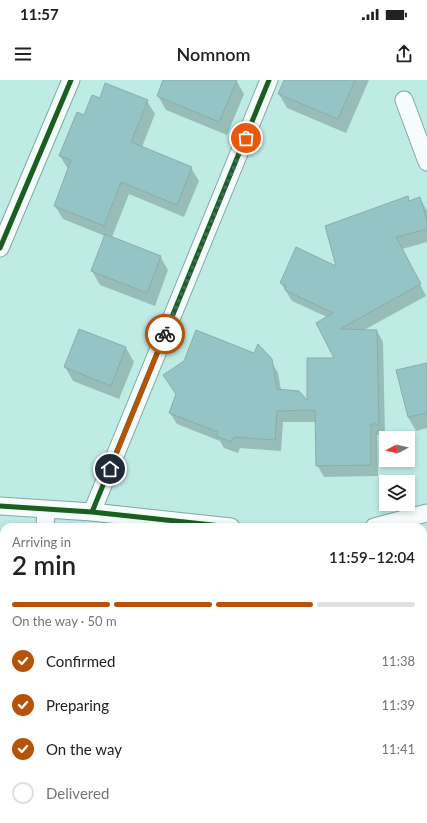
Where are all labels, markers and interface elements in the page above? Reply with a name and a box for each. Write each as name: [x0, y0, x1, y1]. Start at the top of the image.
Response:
text: 11:57: [20, 5, 59, 23]
icon: menu: [12, 43, 34, 65]
text: Nomnom: [176, 43, 251, 65]
icon: share: [393, 43, 415, 65]
pin: [229, 121, 263, 155]
icon: bag: [235, 127, 257, 149]
courier: [145, 314, 185, 354]
icon: bike: [154, 323, 176, 345]
north arrow: [379, 431, 415, 467]
map controls: [379, 431, 415, 511]
pin: [93, 452, 127, 486]
icon: home: [99, 458, 121, 480]
button: layers: [379, 475, 415, 511]
text: Arriving in: [12, 534, 71, 550]
text: 11:59–12:04: [329, 548, 415, 566]
text: 2 min: [12, 549, 76, 581]
text: On the way · 50 m: [12, 613, 117, 629]
icon: check: [12, 650, 34, 672]
text: Confirmed: [46, 652, 115, 670]
text: 11:38: [382, 653, 415, 669]
icon: check: [12, 694, 34, 716]
text: Preparing: [46, 696, 109, 714]
text: 11:39: [382, 697, 415, 713]
icon: check: [12, 738, 34, 760]
text: On the way: [46, 740, 122, 758]
text: 11:41: [382, 741, 415, 757]
text: Delivered: [46, 784, 109, 802]

